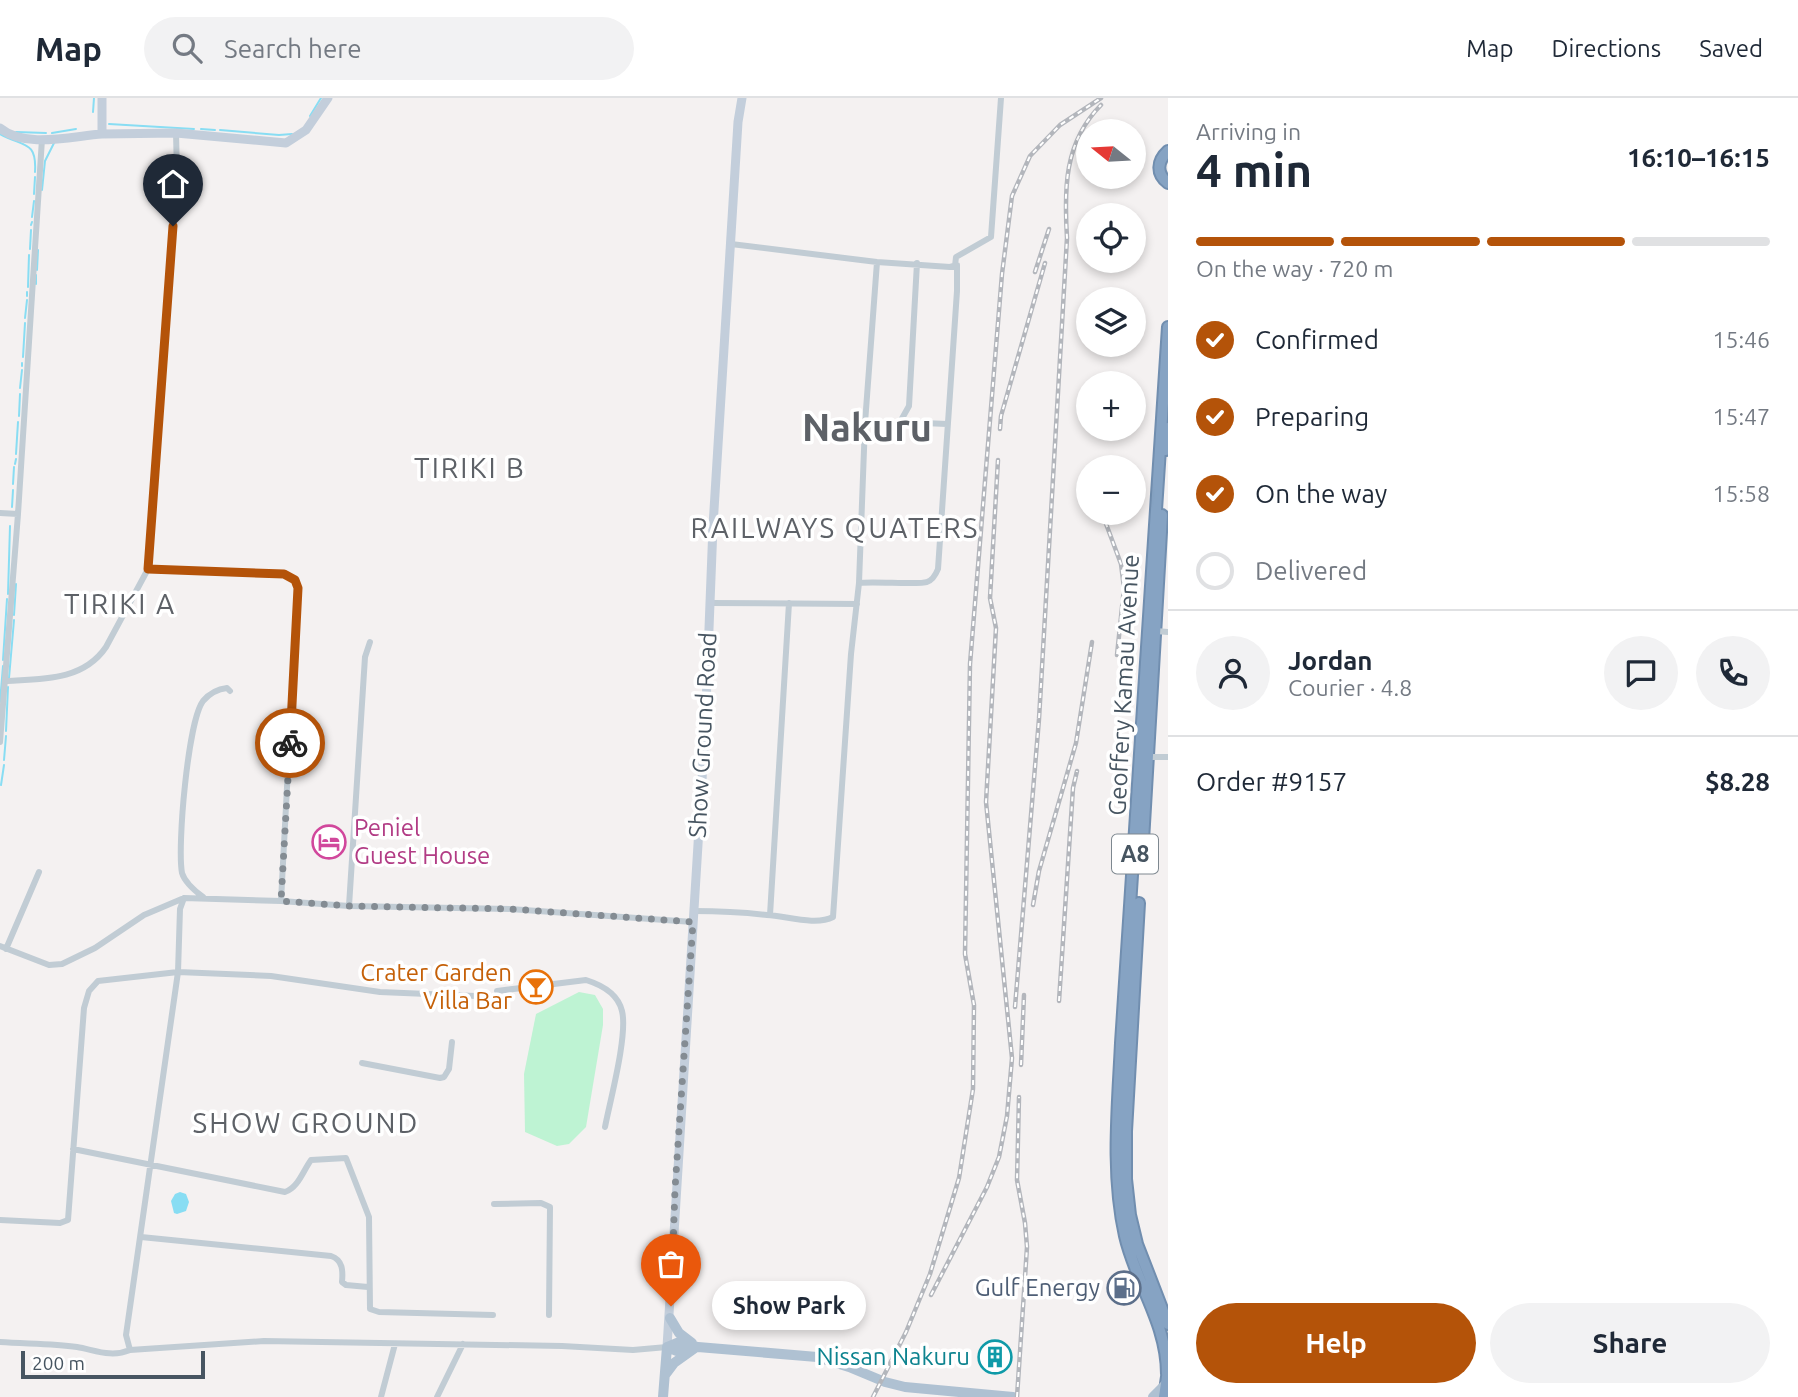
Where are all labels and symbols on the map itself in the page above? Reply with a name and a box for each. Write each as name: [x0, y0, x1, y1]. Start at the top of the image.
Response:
north arrow: [1076, 119, 1146, 189]
pin: [143, 154, 203, 226]
district label: Nakuru: [802, 406, 932, 448]
district label: TIRIKI B: [414, 452, 526, 483]
district label: RAILWAYS QUATERS: [691, 512, 979, 543]
street label: Geoffery Kamau Avenue: [1103, 554, 1144, 816]
district label: TIRIKI A: [64, 588, 176, 619]
street label: Show Ground Road: [684, 632, 721, 838]
courier: [255, 708, 325, 778]
place label: Peniel Guest House: [354, 814, 490, 869]
hotel icon: Peniel Guest House: [310, 823, 348, 861]
road number: A8: [1112, 834, 1158, 874]
place label: Crater Garden Villa Bar: [360, 959, 512, 1014]
bar icon: Crater Garden Villa Bar: [517, 968, 555, 1006]
district label: SHOW GROUND: [193, 1107, 419, 1138]
pin: [641, 1234, 701, 1306]
fuel station icon: Gulf Energy: [1105, 1269, 1143, 1307]
place label: Gulf Energy: [975, 1274, 1100, 1301]
callout: Show Park: [713, 1282, 867, 1330]
building icon: Nissan Nakuru: [976, 1338, 1014, 1376]
place label: Nissan Nakuru: [817, 1343, 970, 1370]
scale bar: [21, 1348, 205, 1380]

